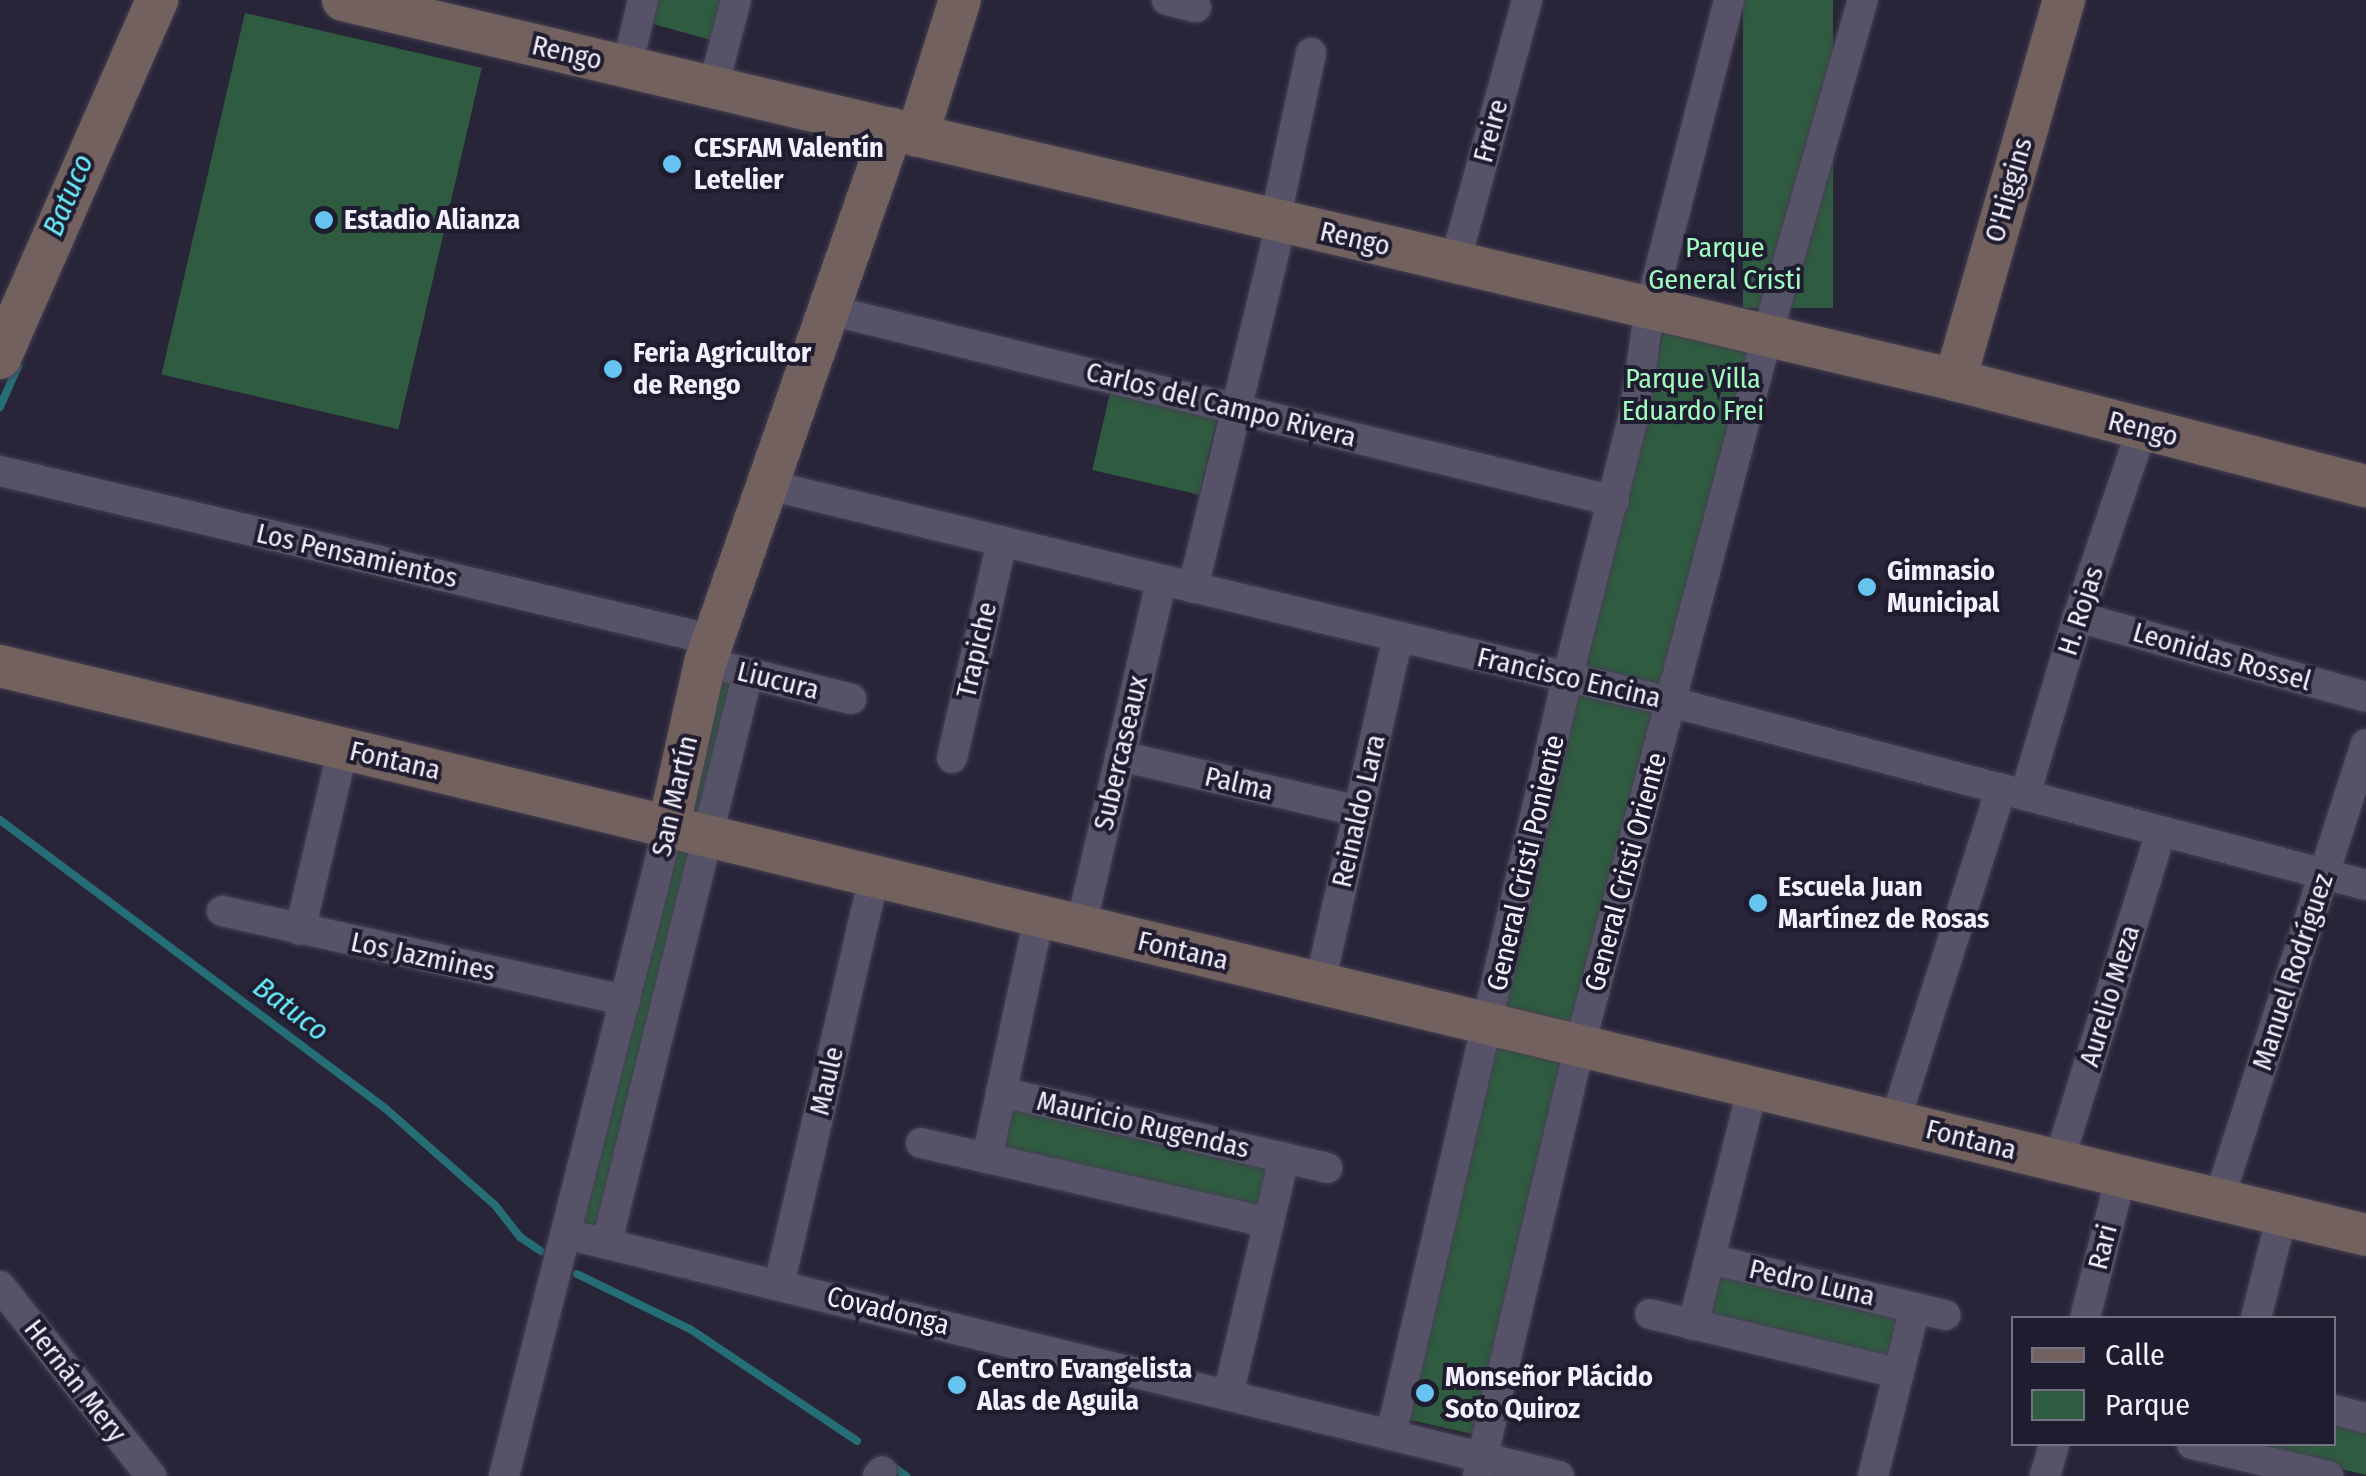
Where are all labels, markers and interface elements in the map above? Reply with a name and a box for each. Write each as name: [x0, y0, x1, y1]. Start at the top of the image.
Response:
street label: Rengo: [529, 29, 605, 77]
street label: Freire: [1466, 96, 1516, 166]
place label: CESFAM Valentín Letelier: [694, 131, 884, 197]
street label: O'Higgins: [1978, 134, 2040, 246]
water label: Batuco: [35, 149, 101, 241]
marker: CESFAM Valentín Letelier: [659, 151, 685, 177]
place label: Estadio Alianza: [344, 203, 520, 237]
marker: Estadio Alianza: [313, 209, 335, 231]
street label: Rengo: [1317, 215, 1393, 263]
park label: Parque General Cristi: [1648, 231, 1802, 297]
place label: Feria Agricultor de Rengo: [633, 336, 811, 402]
street label: Carlos del Campo Rivera: [1082, 355, 1360, 455]
marker: Feria Agricultor de Rengo: [602, 358, 624, 380]
park label: Parque Villa Eduardo Frei: [1622, 362, 1764, 428]
street label: Rengo: [2105, 404, 2181, 454]
street label: Los Pensamientos: [253, 517, 461, 595]
place label: Gimnasio Municipal: [1887, 554, 1999, 620]
street label: H. Rojas: [2051, 562, 2111, 660]
marker: Gimnasio Municipal: [1856, 576, 1878, 598]
street label: Trapiche: [950, 599, 1004, 701]
street label: Leonidas Rossel: [2129, 616, 2315, 698]
street label: Francisco Encina: [1474, 641, 1664, 715]
street label: Liucura: [734, 655, 822, 707]
street label: Subercaseaux: [1087, 672, 1155, 834]
street label: Reinaldo Lara: [1325, 731, 1393, 891]
street label: San Martín: [645, 732, 705, 860]
street label: General Cristi Poniente: [1480, 732, 1572, 994]
street label: Fontana: [346, 734, 444, 788]
street label: General Cristi Oriente: [1578, 749, 1674, 995]
street label: Palma: [1201, 760, 1277, 808]
place label: Escuela Juan Martínez de Rosas: [1778, 870, 1989, 936]
street label: Manuel Rodríguez: [2245, 870, 2341, 1074]
marker: Escuela Juan Martínez de Rosas: [1747, 892, 1769, 914]
street label: Aurelio Meza: [2073, 921, 2147, 1071]
street label: Fontana: [1134, 924, 1232, 978]
street label: Los Jazmines: [348, 925, 498, 989]
water label: Batuco: [246, 969, 336, 1049]
street label: Maule: [803, 1043, 851, 1119]
street label: Mauricio Rugendas: [1033, 1084, 1253, 1166]
street label: Fontana: [1922, 1113, 2020, 1167]
street label: Rari: [2081, 1221, 2125, 1273]
street label: Pedro Luna: [1746, 1252, 1878, 1314]
street label: Covadonga: [823, 1280, 953, 1342]
street label: Hernán Mery: [17, 1313, 133, 1449]
legend: [2011, 1316, 2336, 1446]
text: Calle: [2105, 1337, 2165, 1373]
place label: Centro Evangelista Alas de Aguila: [977, 1352, 1192, 1418]
place label: Monseñor Plácido Soto Quiroz: [1445, 1360, 1653, 1426]
marker: Centro Evangelista Alas de Aguila: [946, 1374, 968, 1396]
marker: Monseñor Plácido Soto Quiroz: [1414, 1382, 1436, 1404]
text: Parque: [2105, 1387, 2190, 1423]

